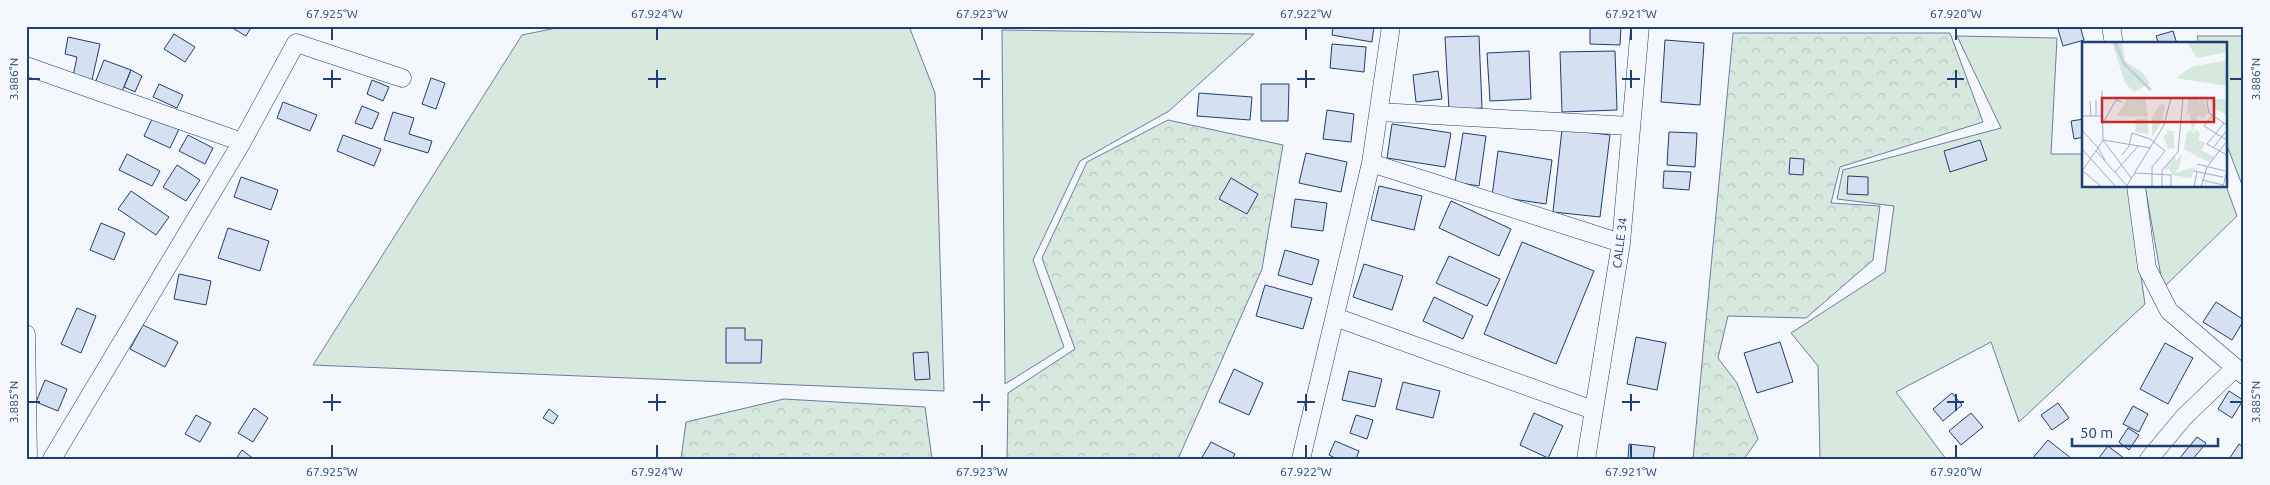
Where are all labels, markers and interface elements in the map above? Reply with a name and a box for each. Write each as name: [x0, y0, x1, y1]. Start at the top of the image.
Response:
text: 67.925°W: [306, 7, 358, 20]
text: 67.924°W: [631, 7, 683, 20]
text: 67.923°W: [956, 7, 1008, 20]
text: 67.922°W: [1280, 7, 1332, 20]
text: 67.921°W: [1605, 7, 1657, 20]
text: 67.920°W: [1930, 7, 1982, 20]
inset map: [2082, 42, 2228, 188]
text: 3.886°N: [7, 58, 20, 100]
text: 3.886°N: [2249, 58, 2262, 100]
street label: CALLE 34: [1610, 217, 1629, 269]
text: 3.885°N: [7, 381, 20, 423]
text: 3.885°N: [2249, 381, 2262, 423]
scale bar: [2072, 415, 2219, 447]
text: 50 m: [2080, 424, 2113, 441]
text: 67.925°W: [306, 465, 358, 478]
text: 67.924°W: [631, 465, 683, 478]
text: 67.923°W: [956, 465, 1008, 478]
text: 67.922°W: [1280, 465, 1332, 478]
text: 67.921°W: [1605, 465, 1657, 478]
text: 67.920°W: [1930, 465, 1982, 478]

